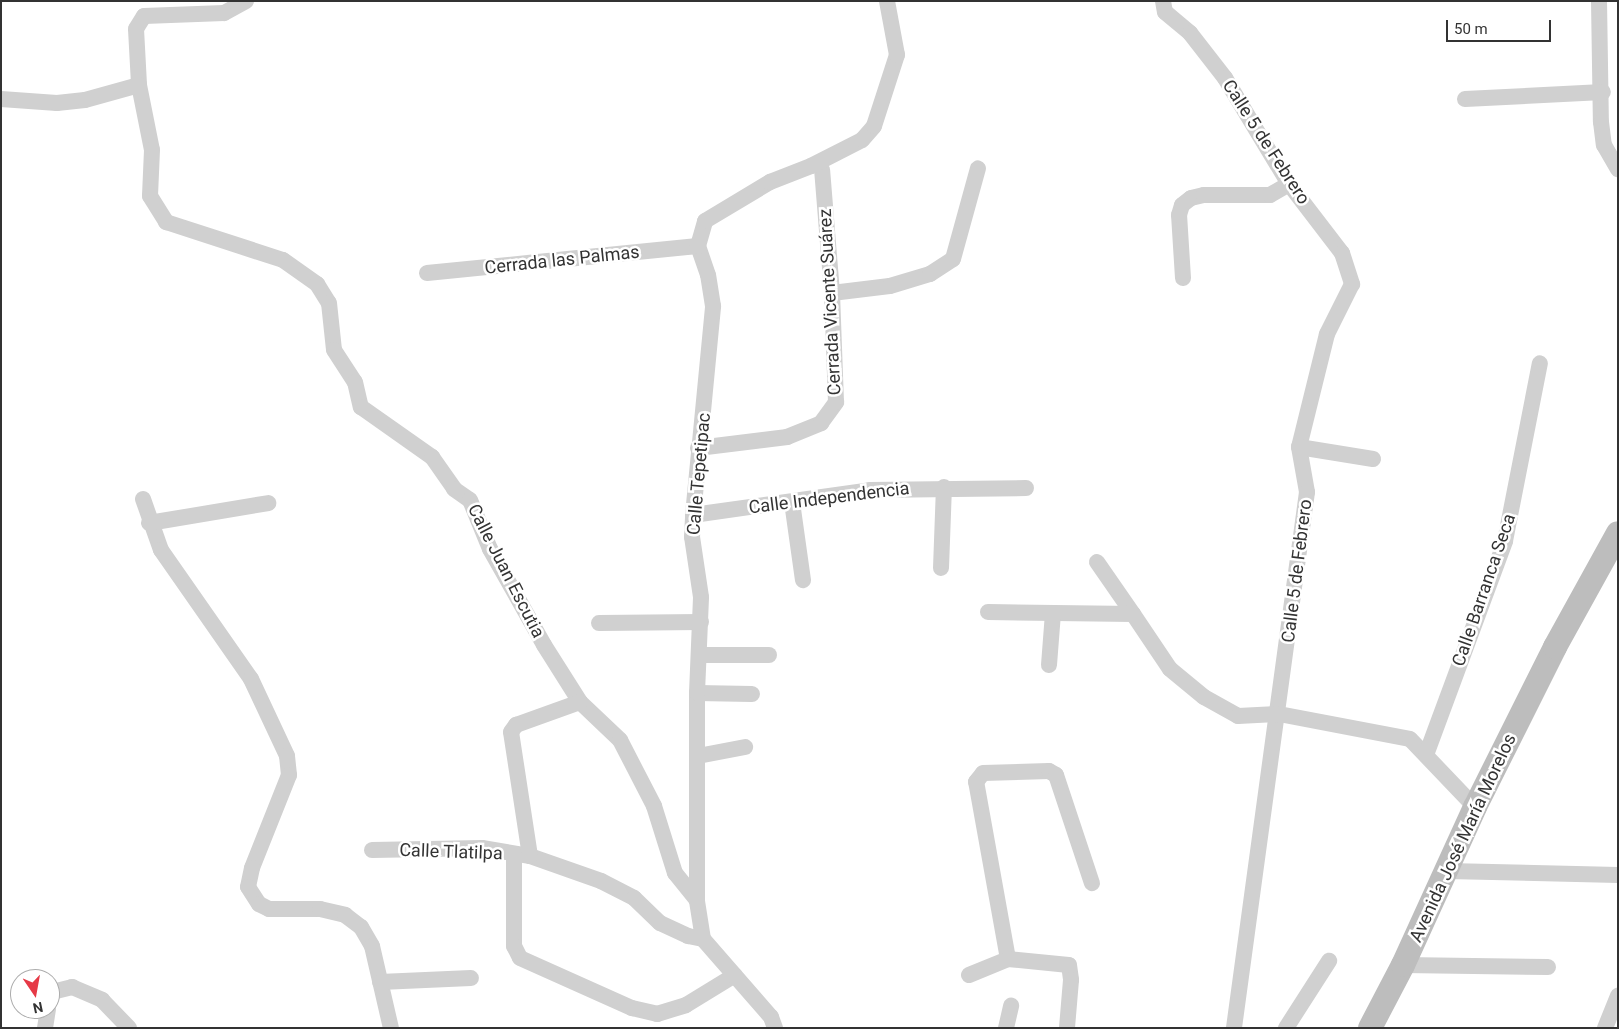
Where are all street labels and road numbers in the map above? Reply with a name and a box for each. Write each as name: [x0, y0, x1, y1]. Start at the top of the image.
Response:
street label: Calle 5 de Febrero: [1218, 76, 1314, 208]
street label: Cerrada Vicente Suárez: [814, 208, 846, 396]
street label: Cerrada las Palmas: [484, 241, 640, 279]
street label: Calle Tepetipac: [683, 412, 715, 536]
street label: Calle Independencia: [747, 477, 911, 519]
street label: Calle 5 de Febrero: [1278, 498, 1316, 644]
street label: Calle Juan Escutia: [463, 500, 549, 642]
street label: Calle Barranca Seca: [1448, 511, 1520, 669]
street label: Avenida José María Morelos: [1405, 730, 1521, 946]
street label: Calle Tlatilpa: [399, 839, 503, 865]

